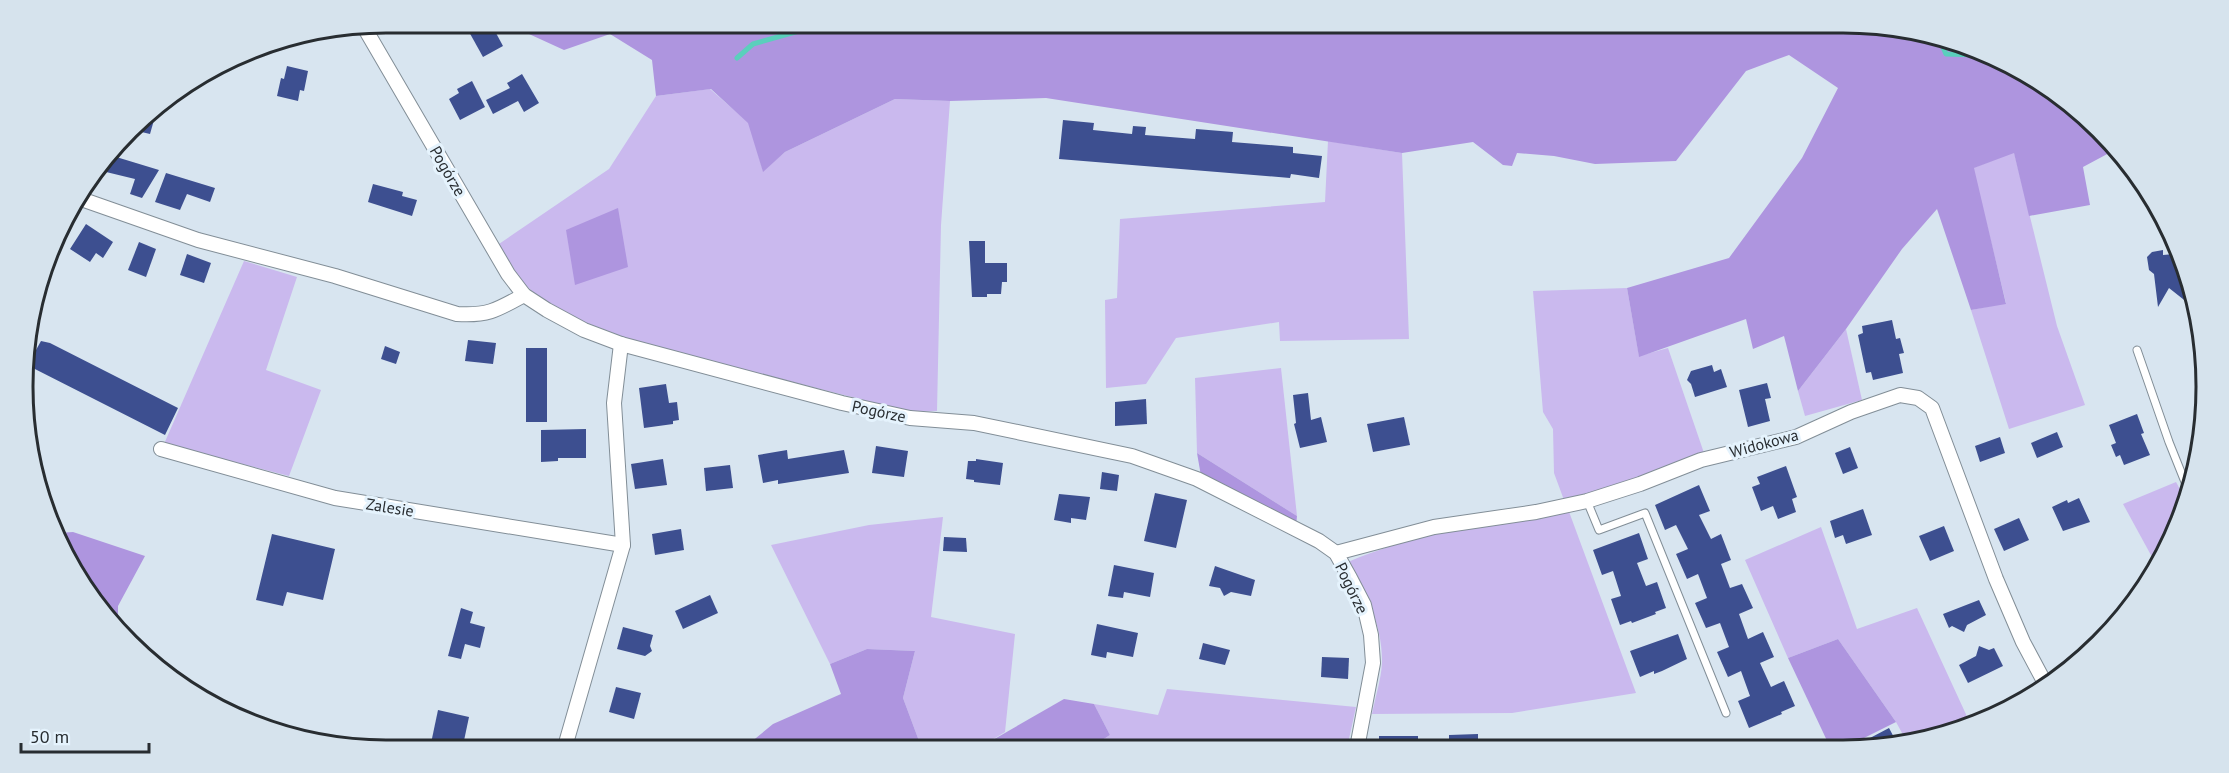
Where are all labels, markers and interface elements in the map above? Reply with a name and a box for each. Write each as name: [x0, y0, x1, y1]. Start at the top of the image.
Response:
street label: Pogórze: [426, 142, 470, 200]
street label: Pogórze: [850, 396, 908, 426]
street label: Widokowa: [1727, 424, 1801, 462]
street label: Zalesie: [365, 493, 415, 521]
street label: Pogórze: [1331, 559, 1373, 617]
scale bar: [21, 716, 148, 754]
text: 50 m: [30, 725, 69, 748]

